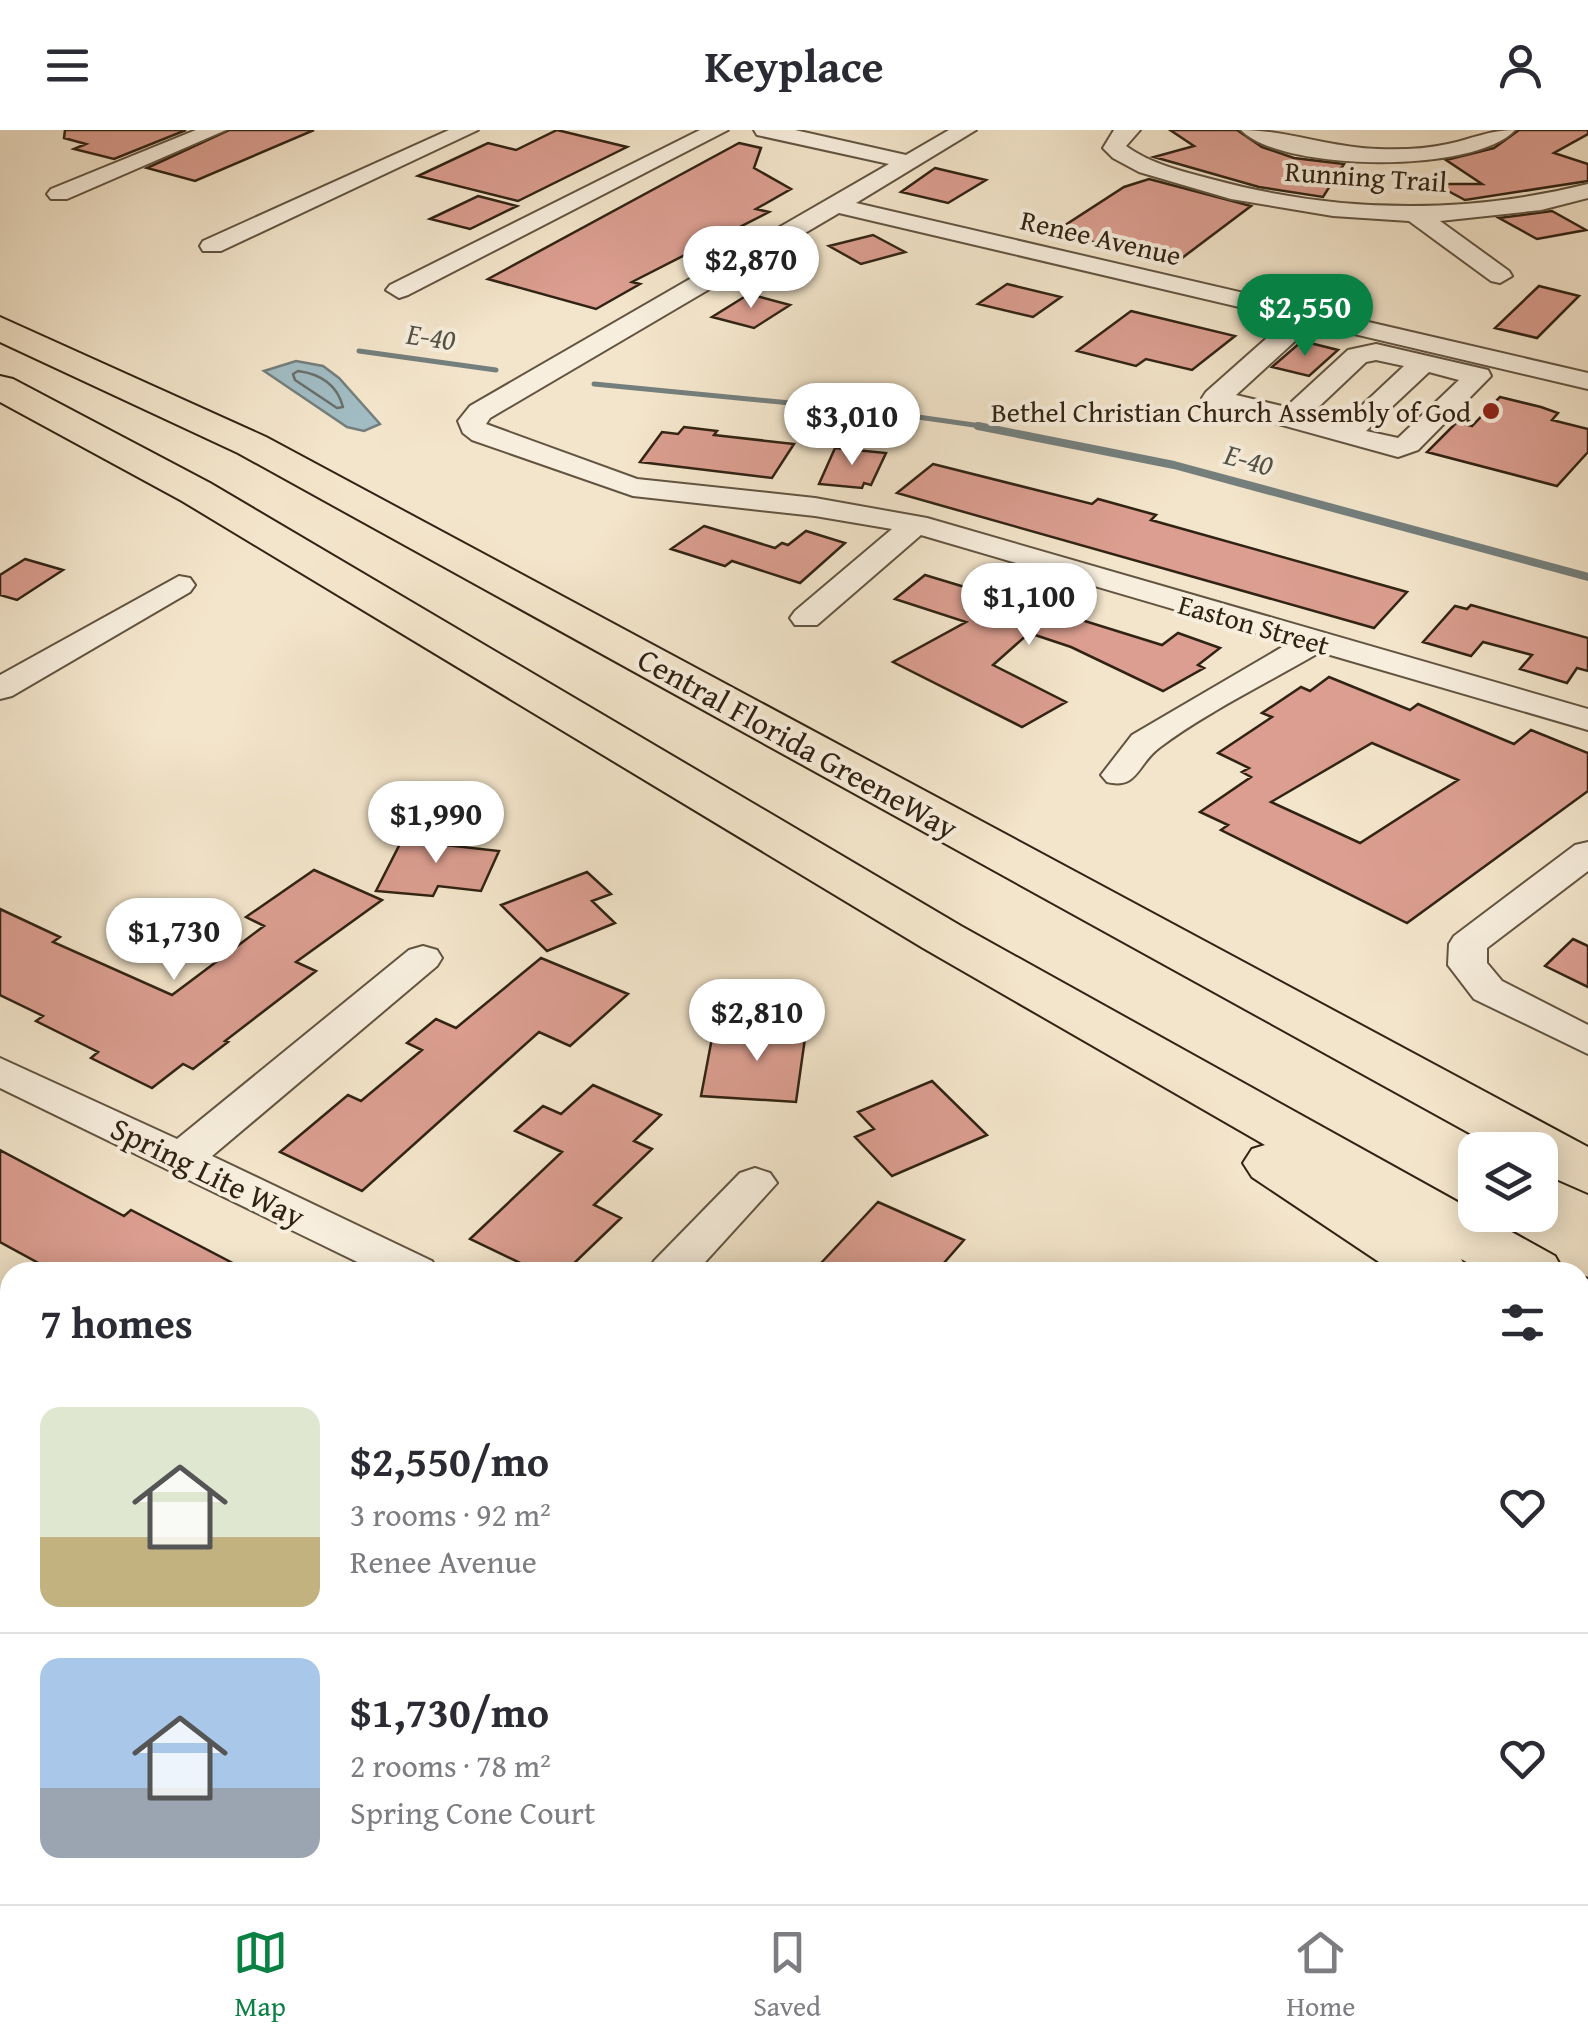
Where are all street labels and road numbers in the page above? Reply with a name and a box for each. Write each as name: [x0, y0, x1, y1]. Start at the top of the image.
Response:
street label: Running Trail: [1284, 150, 1449, 202]
street label: Renee Avenue: [1017, 199, 1185, 275]
street label: Easton Street: [1174, 583, 1334, 665]
street label: Central Florida GreeneWay: [629, 635, 967, 851]
street label: Spring Lite Way: [103, 1105, 313, 1239]

